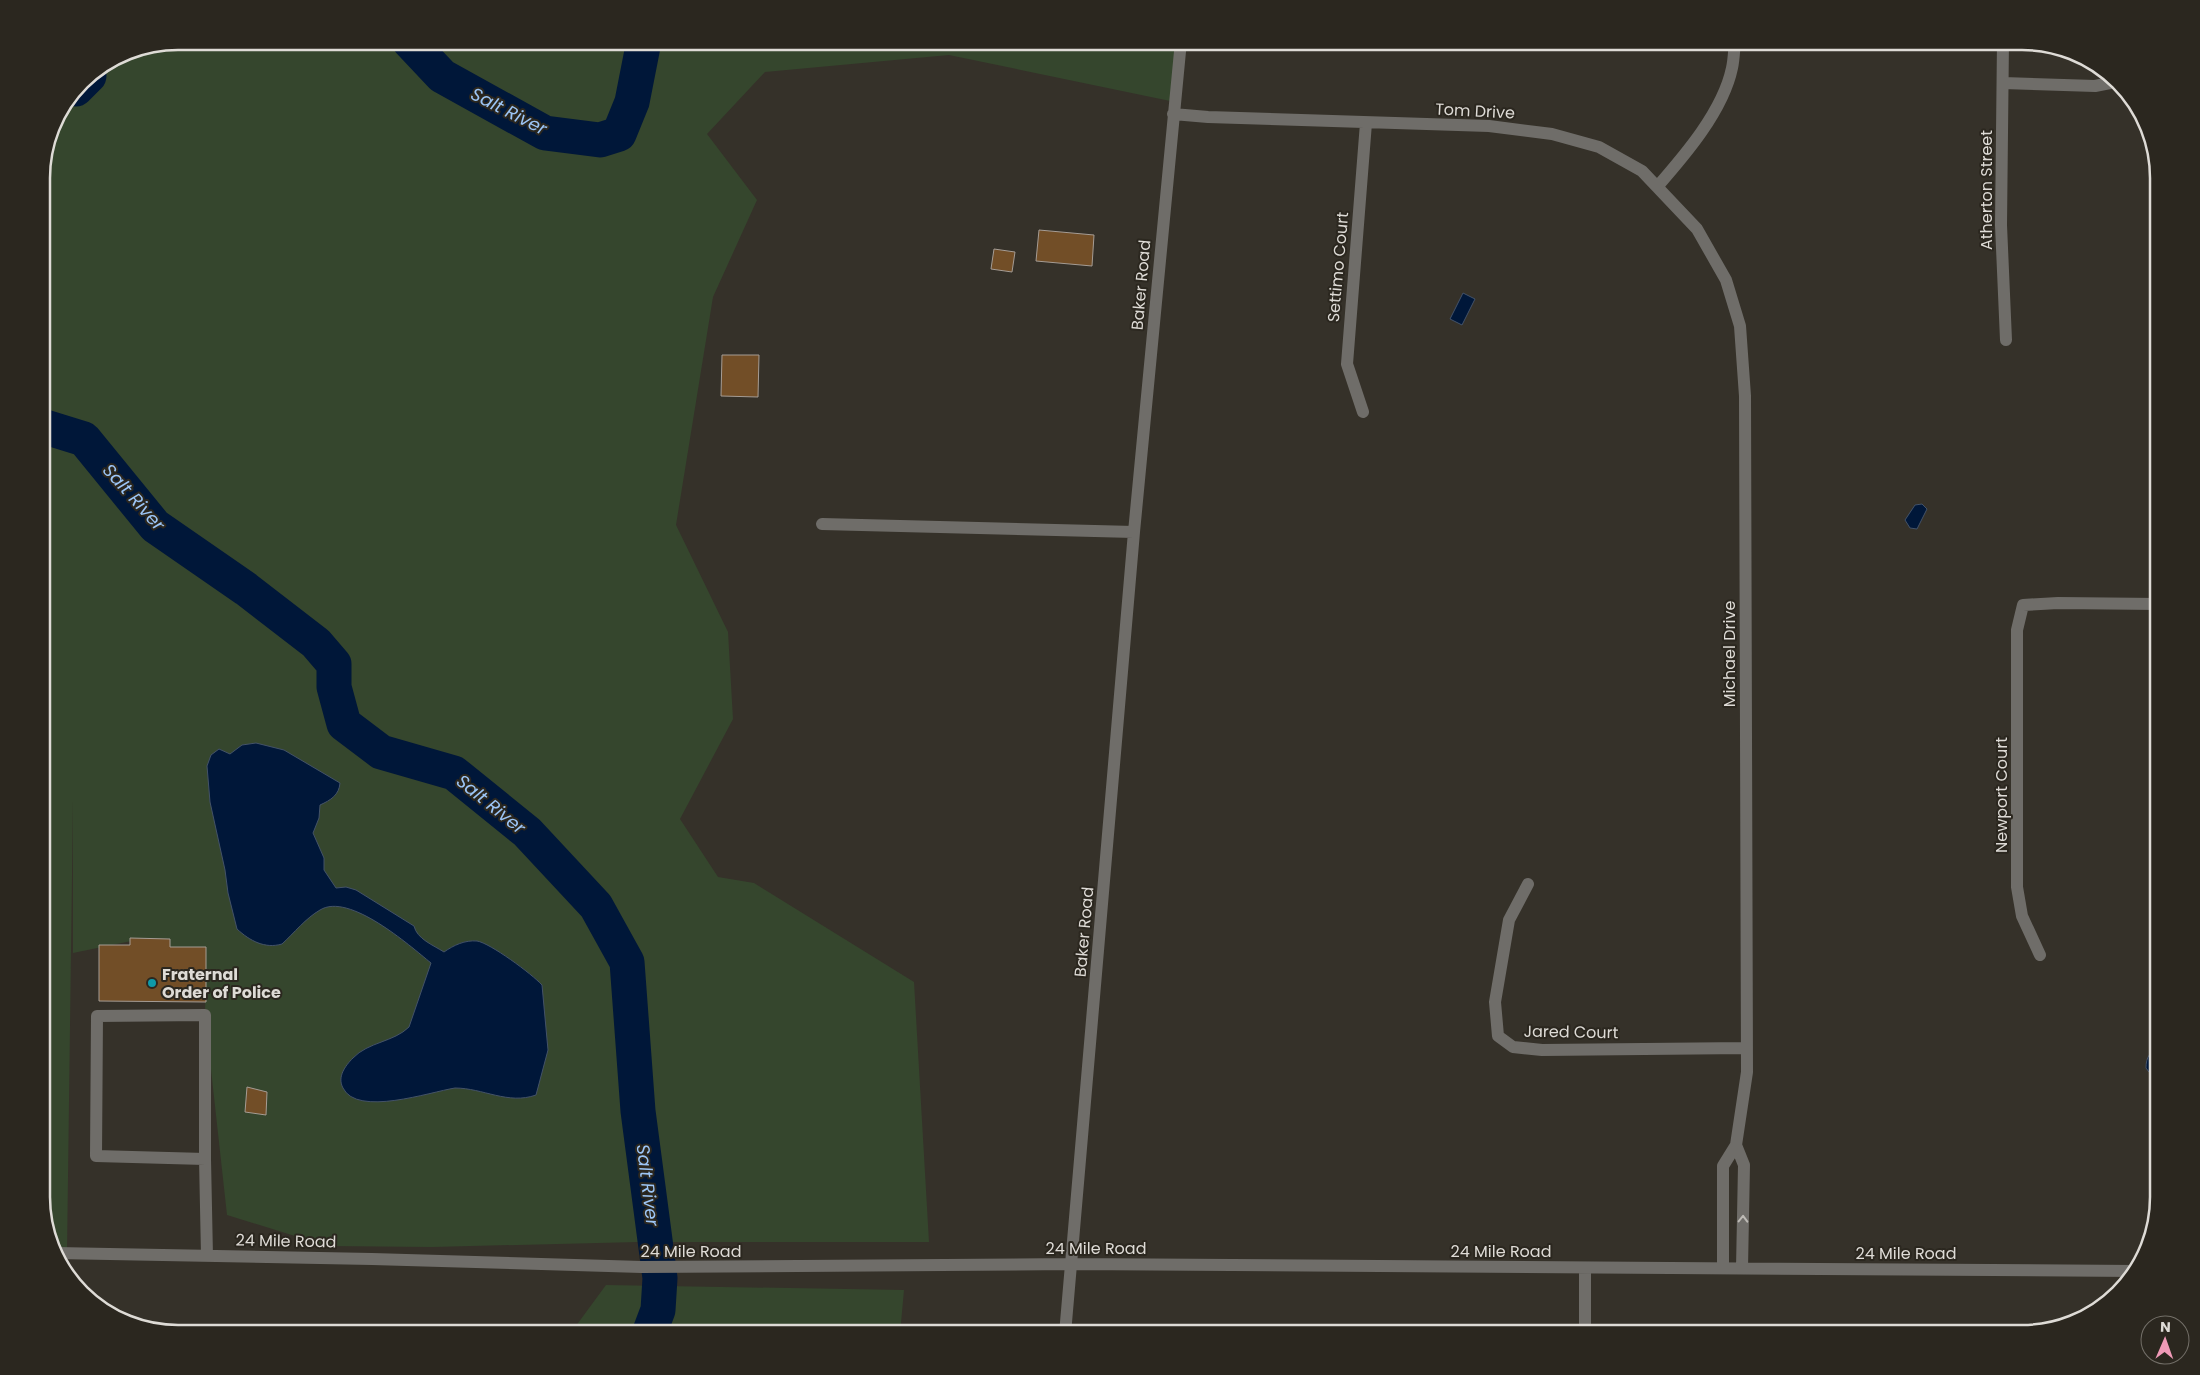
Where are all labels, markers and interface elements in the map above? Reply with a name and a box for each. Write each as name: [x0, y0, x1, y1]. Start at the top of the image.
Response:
water label: Salt River: [467, 81, 552, 141]
street label: Tom Drive: [1435, 97, 1516, 125]
street label: Atherton Street: [1975, 130, 1998, 250]
street label: Settimo Court: [1322, 211, 1354, 323]
street label: Baker Road: [1126, 239, 1156, 331]
water label: Salt River: [97, 458, 172, 537]
street label: Michael Drive: [1718, 601, 1741, 707]
street label: Newport Court: [1990, 737, 2013, 853]
water label: Salt River: [451, 768, 532, 840]
street label: Baker Road: [1069, 886, 1099, 978]
place label: Fraternal Order of Police: [162, 963, 281, 1004]
marker: Fraternal Order of Police: [146, 977, 158, 989]
street label: Jared Court: [1523, 1020, 1619, 1044]
water label: Salt River: [631, 1143, 666, 1229]
one-way arrow: [1738, 1215, 1748, 1222]
street label: 24 Mile Road: [235, 1229, 337, 1253]
street label: 24 Mile Road: [1046, 1237, 1146, 1260]
street label: 24 Mile Road: [641, 1240, 741, 1263]
street label: 24 Mile Road: [1451, 1240, 1551, 1263]
street label: 24 Mile Road: [1856, 1242, 1956, 1265]
north arrow: [2140, 1315, 2190, 1365]
text: N: [2160, 1317, 2171, 1337]

